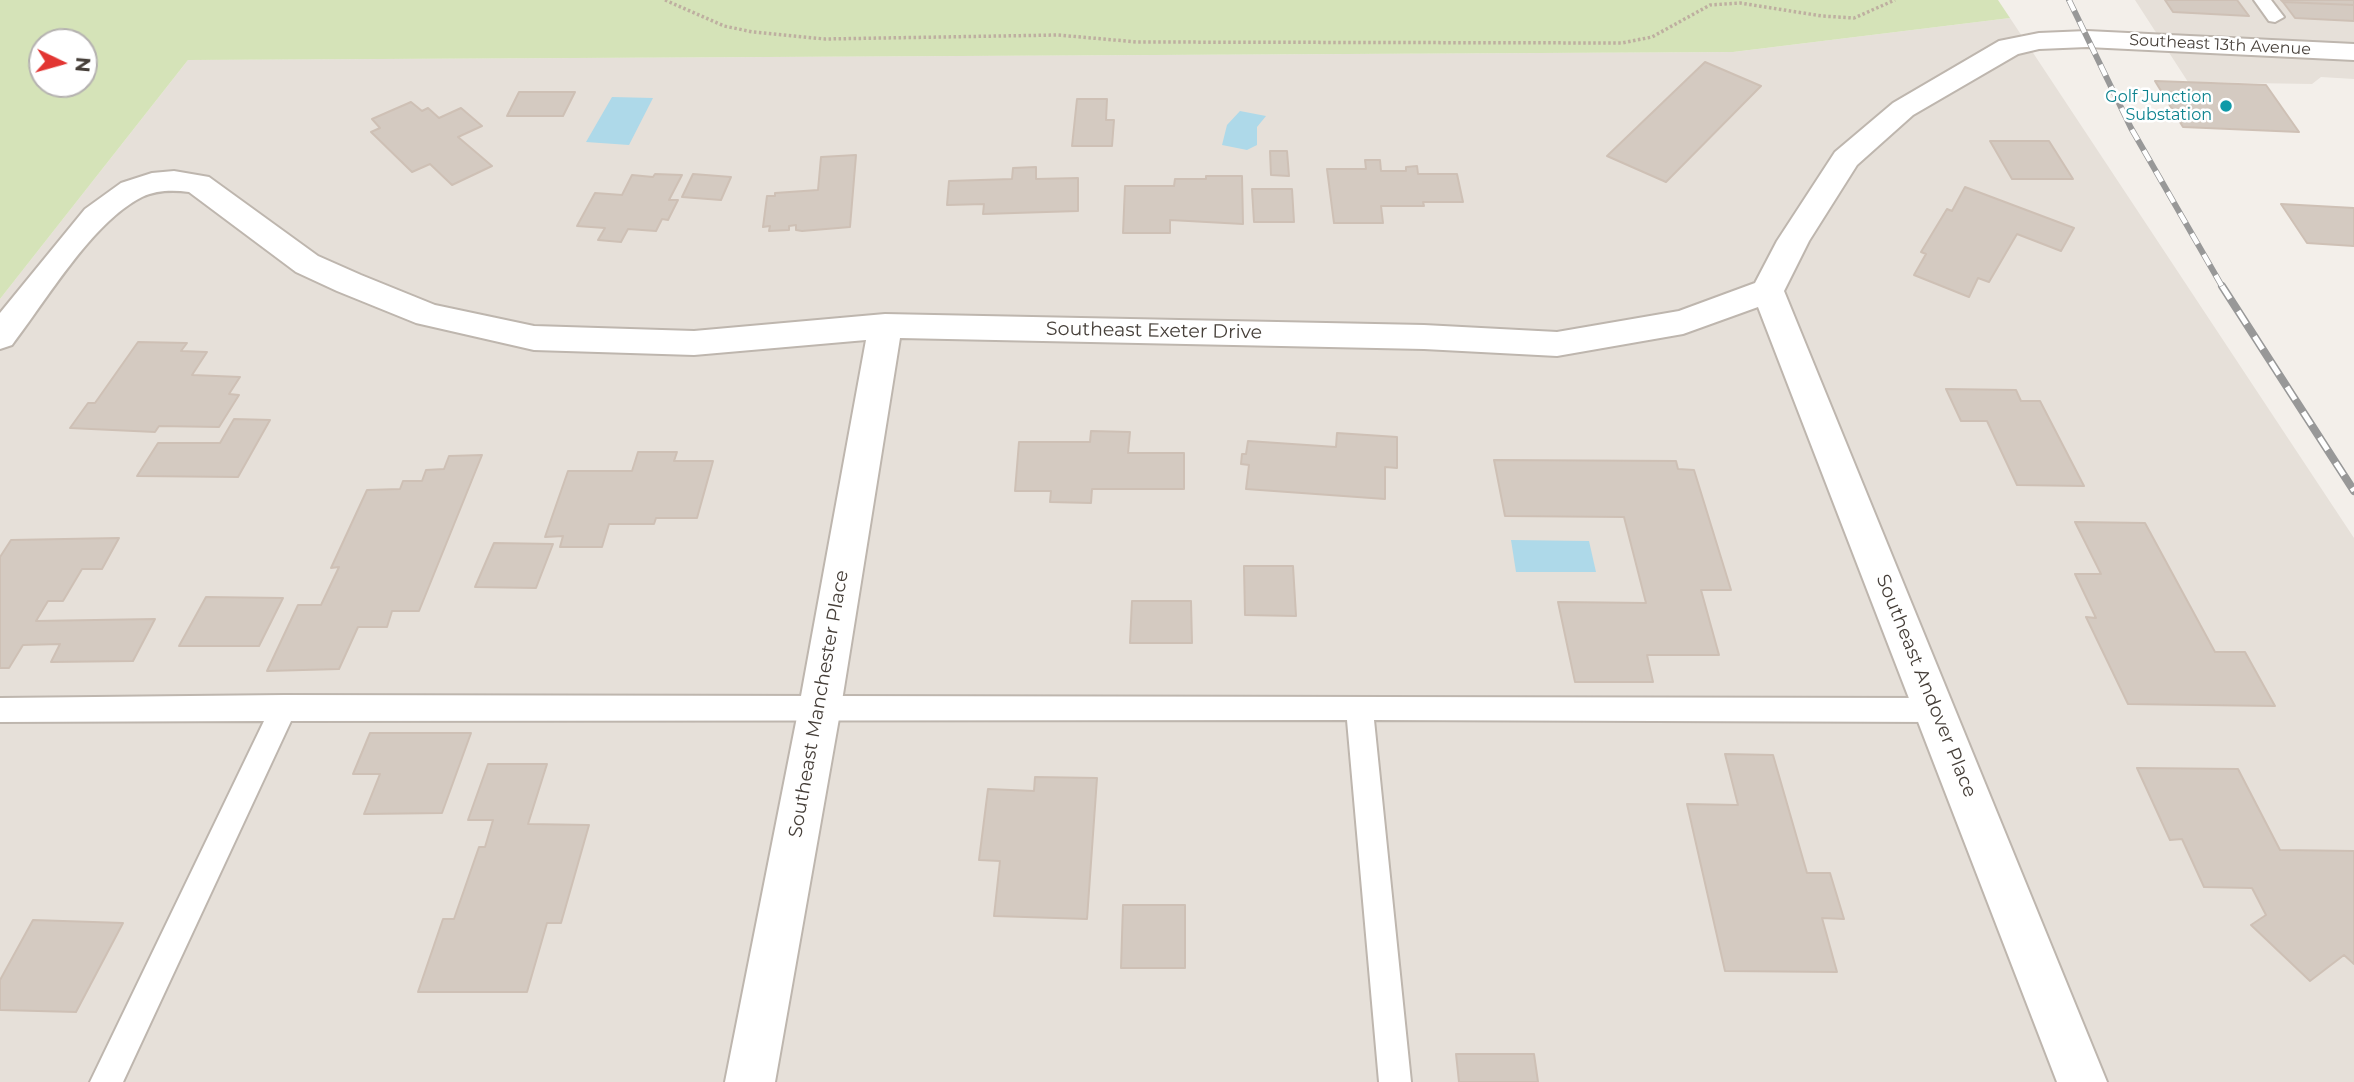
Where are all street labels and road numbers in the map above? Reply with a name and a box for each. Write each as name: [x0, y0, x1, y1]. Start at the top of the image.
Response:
street label: Southeast 13th Avenue: [2129, 31, 2311, 59]
street label: Southeast Exeter Drive: [1046, 318, 1262, 344]
street label: Southeast Manchester Place: [784, 569, 854, 839]
street label: Southeast Andover Place: [1871, 571, 1981, 801]

